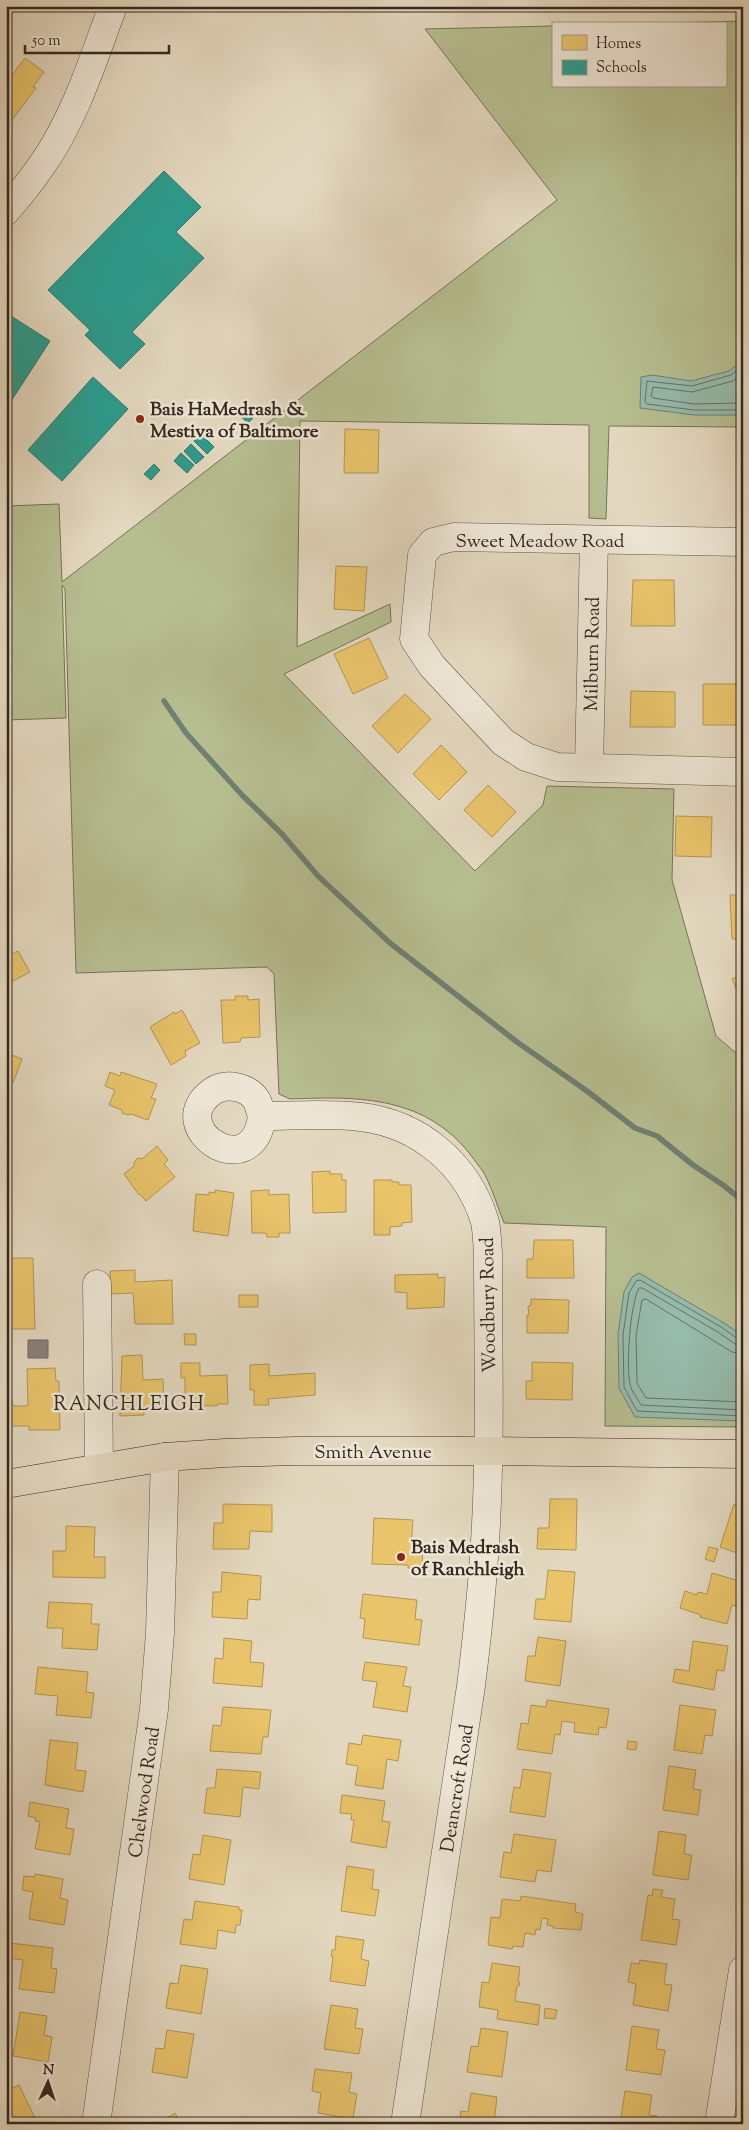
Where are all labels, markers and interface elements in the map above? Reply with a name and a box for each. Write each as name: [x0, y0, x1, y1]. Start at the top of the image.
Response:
scale bar: [25, 22, 169, 54]
legend: [552, 22, 726, 88]
text: 50 m: [31, 31, 61, 52]
text: Homes: [596, 34, 641, 55]
text: Schools: [596, 58, 647, 79]
place label: Bais HaMedrash & Mestiva of Baltimore: [150, 397, 319, 446]
marker: Bais HaMedrash & Mestiva of Baltimore: [134, 413, 146, 425]
street label: Sweet Meadow Road: [455, 529, 625, 556]
street label: Milburn Road: [579, 596, 608, 712]
street label: Woodbury Road: [475, 1237, 504, 1373]
district label: RANCHLEIGH: [53, 1391, 205, 1420]
street label: Smith Avenue: [314, 1440, 432, 1467]
place label: Bais Medrash of Ranchleigh: [411, 1535, 526, 1584]
marker: Bais Medrash of Ranchleigh: [395, 1551, 407, 1563]
street label: Deancroft Road: [435, 1722, 482, 1855]
street label: Chelwood Road: [123, 1725, 168, 1860]
north arrow: [22, 2058, 72, 2108]
text: N: [42, 2061, 55, 2081]

